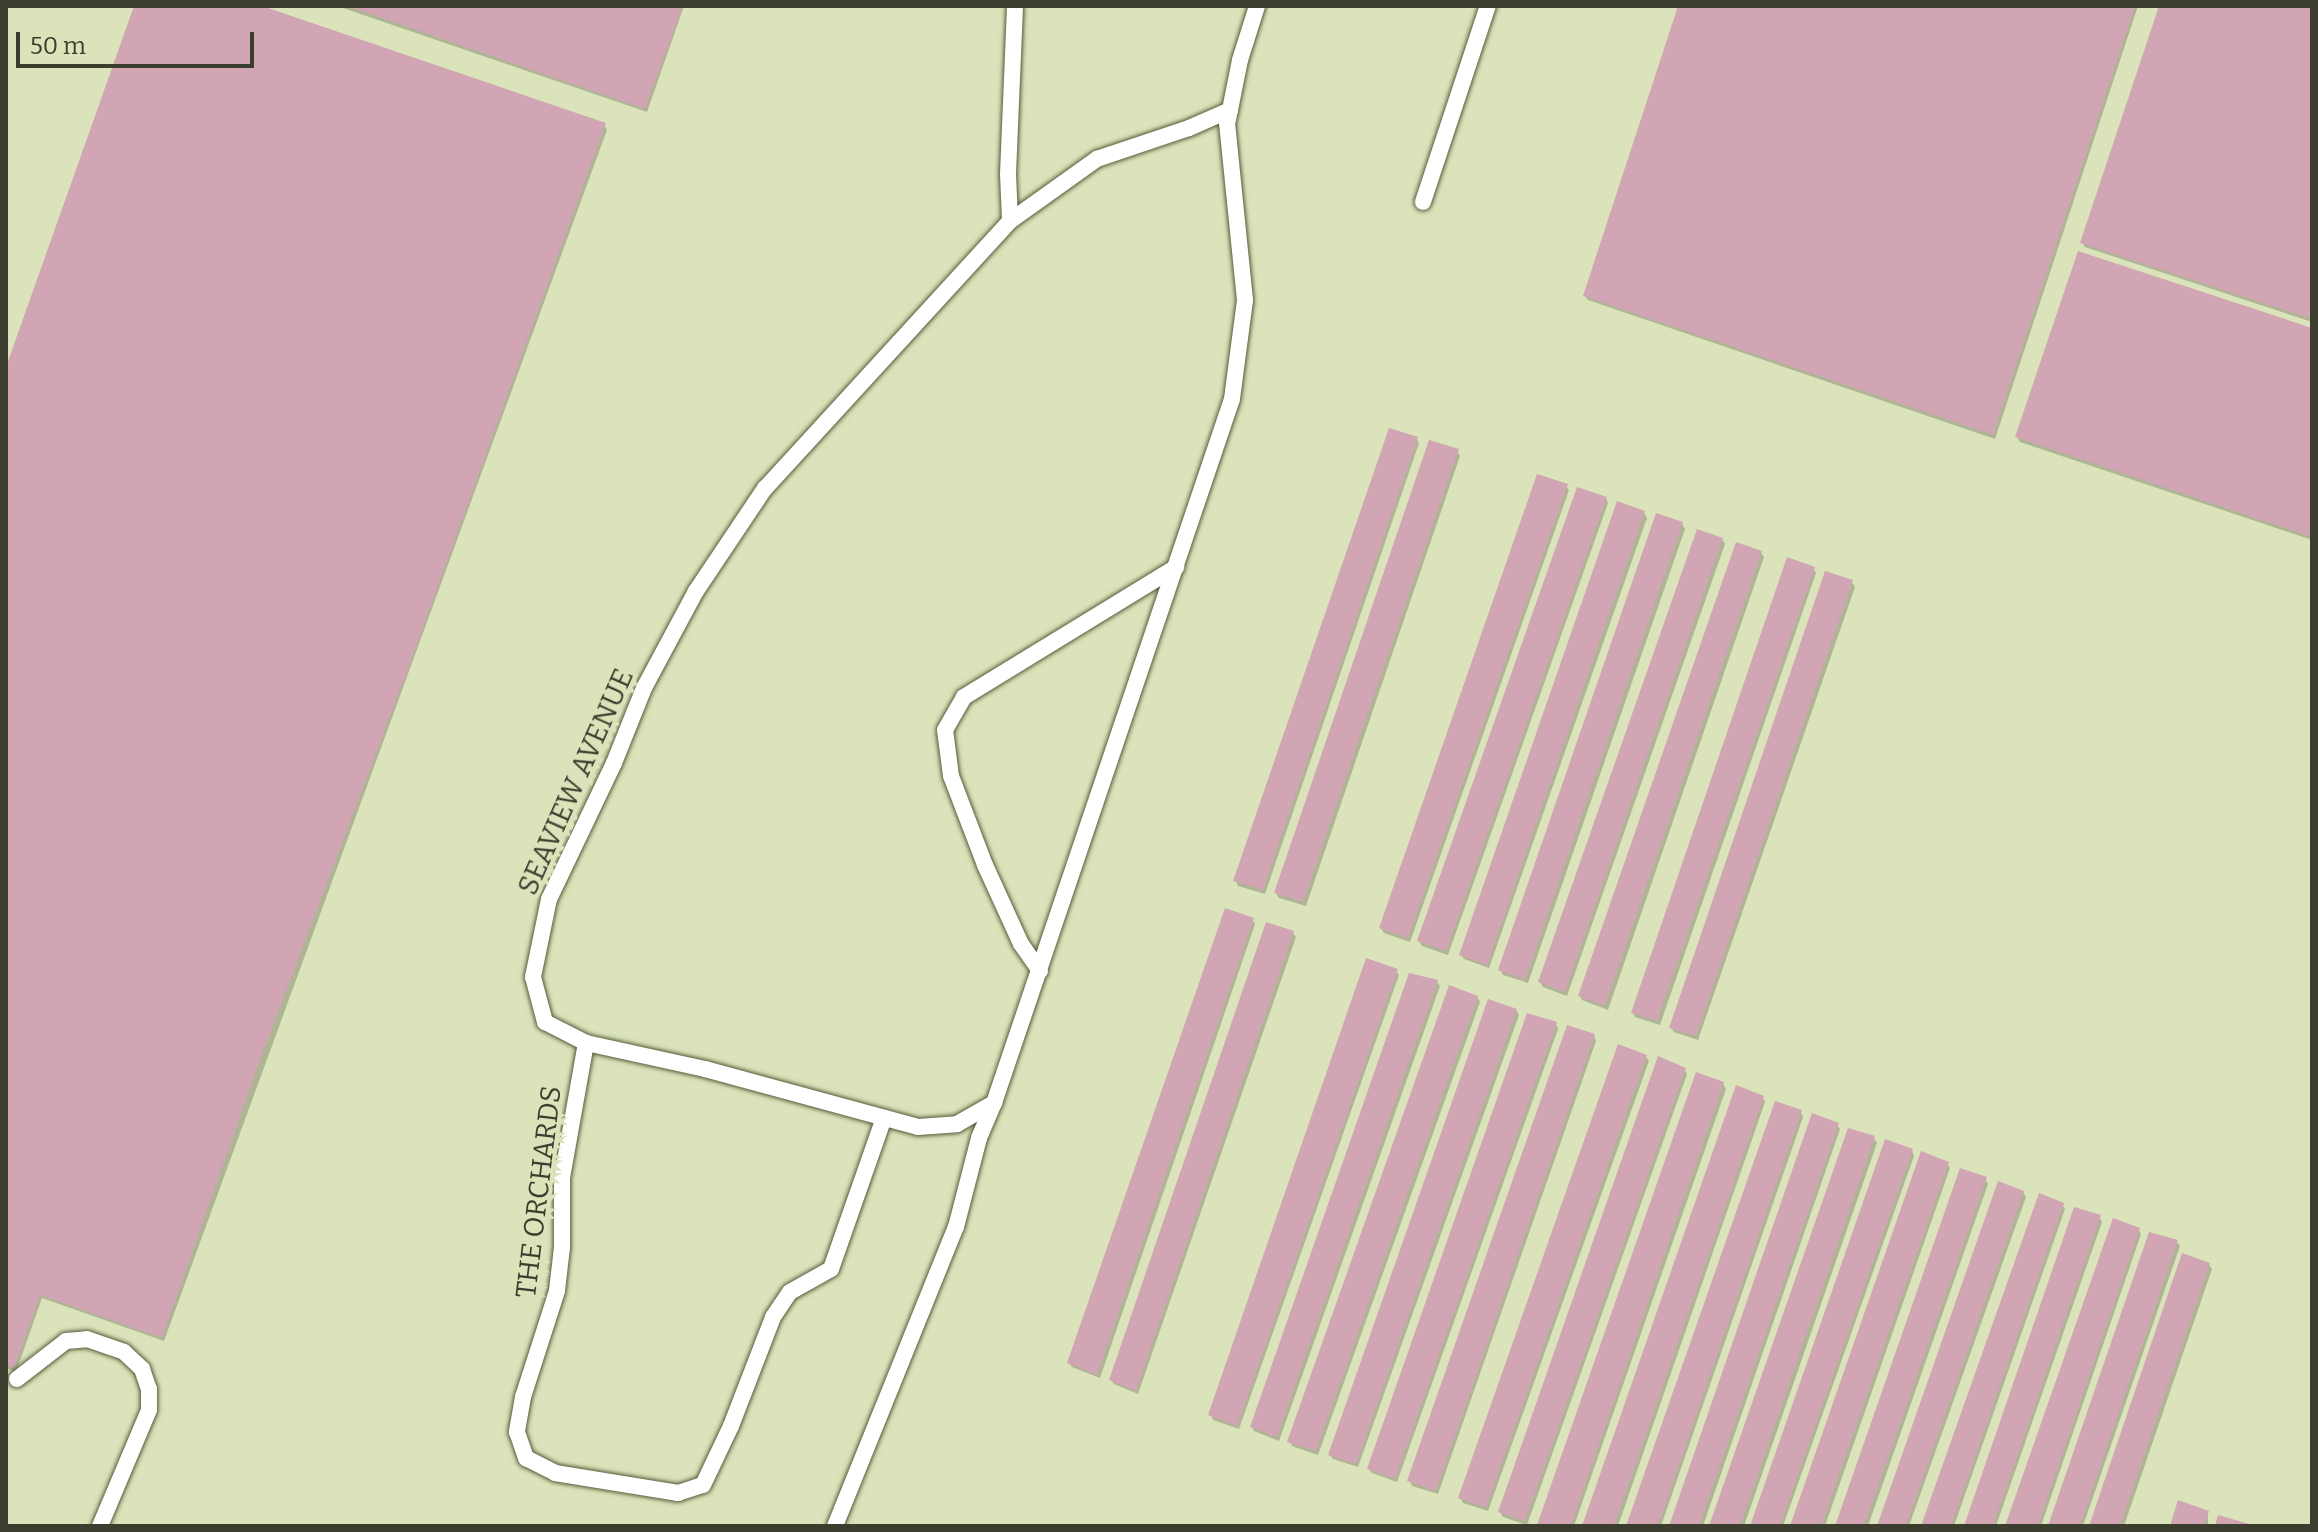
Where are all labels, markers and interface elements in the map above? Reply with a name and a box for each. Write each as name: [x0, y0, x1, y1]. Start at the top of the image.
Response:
scale bar: [20, 16, 258, 66]
text: 50 m: [30, 32, 86, 60]
street label: SEAVIEW AVENUE: [511, 664, 641, 900]
street label: THE ORCHARDS: [509, 1084, 569, 1300]

